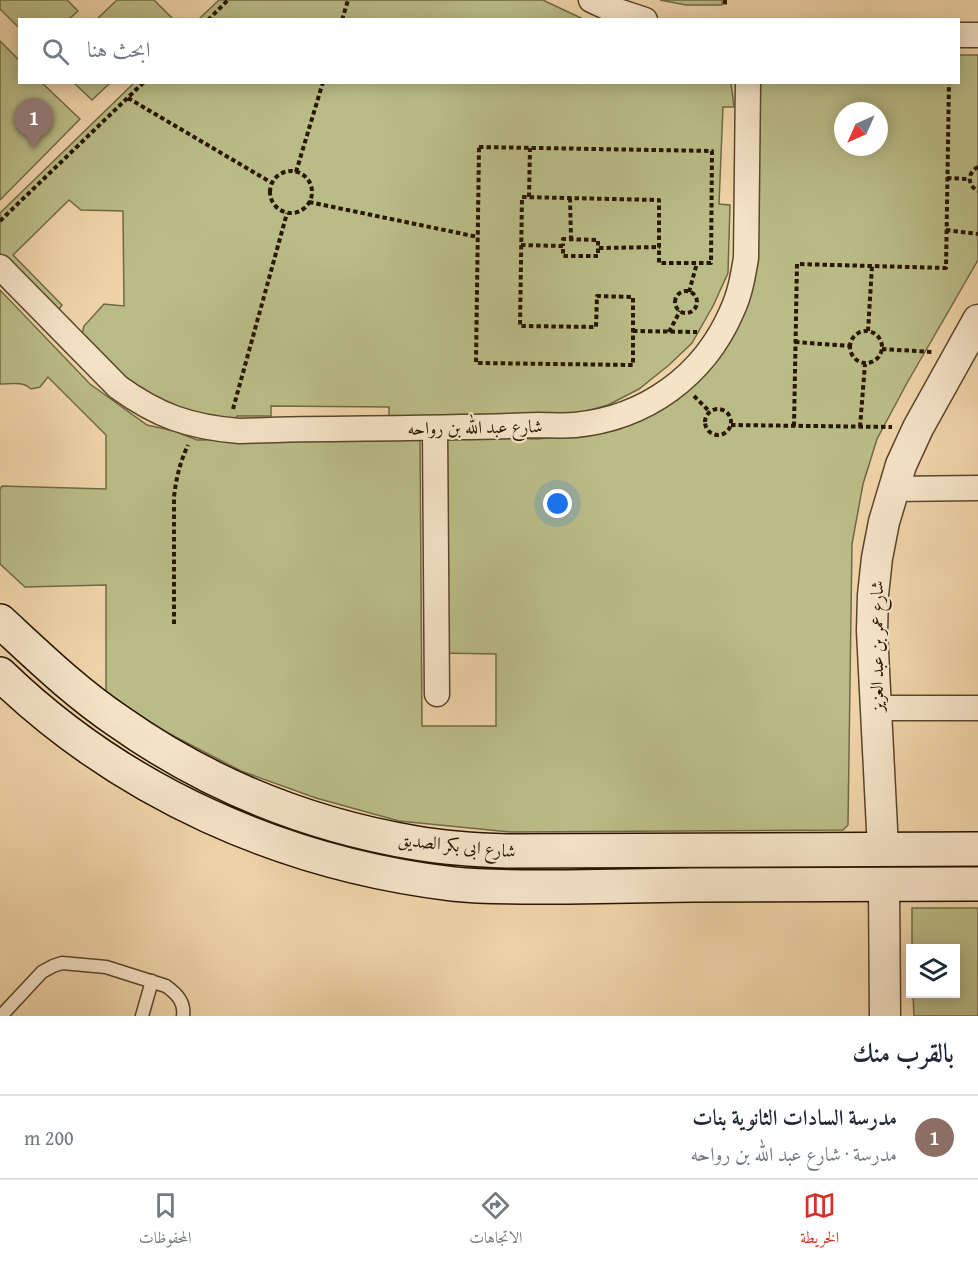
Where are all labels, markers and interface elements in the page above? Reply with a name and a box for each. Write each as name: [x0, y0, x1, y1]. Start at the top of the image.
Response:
search box: [18, 18, 960, 84]
text: ابحث هنا: [87, 33, 151, 65]
icon: search: [39, 35, 72, 68]
pin: 1: [15, 98, 54, 148]
north arrow: [834, 102, 888, 156]
street label: شارع عبد الله بن رواحه: [407, 412, 543, 444]
your location: [543, 489, 572, 518]
street label: شارع عمر بن عبد العزيز: [863, 581, 892, 713]
street label: شارع ابى بكر الصديق: [396, 825, 517, 867]
map controls: [906, 944, 960, 998]
button: layers: [906, 944, 960, 998]
text: بالقرب منك: [852, 1033, 954, 1072]
text: مدرسة السادات الثانوية بنات: [692, 1101, 897, 1133]
text: 200 m: [24, 1123, 74, 1152]
text: 1: [929, 1123, 940, 1152]
text: مدرسة · شارع عبد الله بن رواحه: [691, 1139, 897, 1168]
tab: المحفوظات: [139, 1189, 192, 1253]
tab: الاتجاهات: [469, 1189, 523, 1253]
tab: الخريطة: [800, 1189, 839, 1253]

